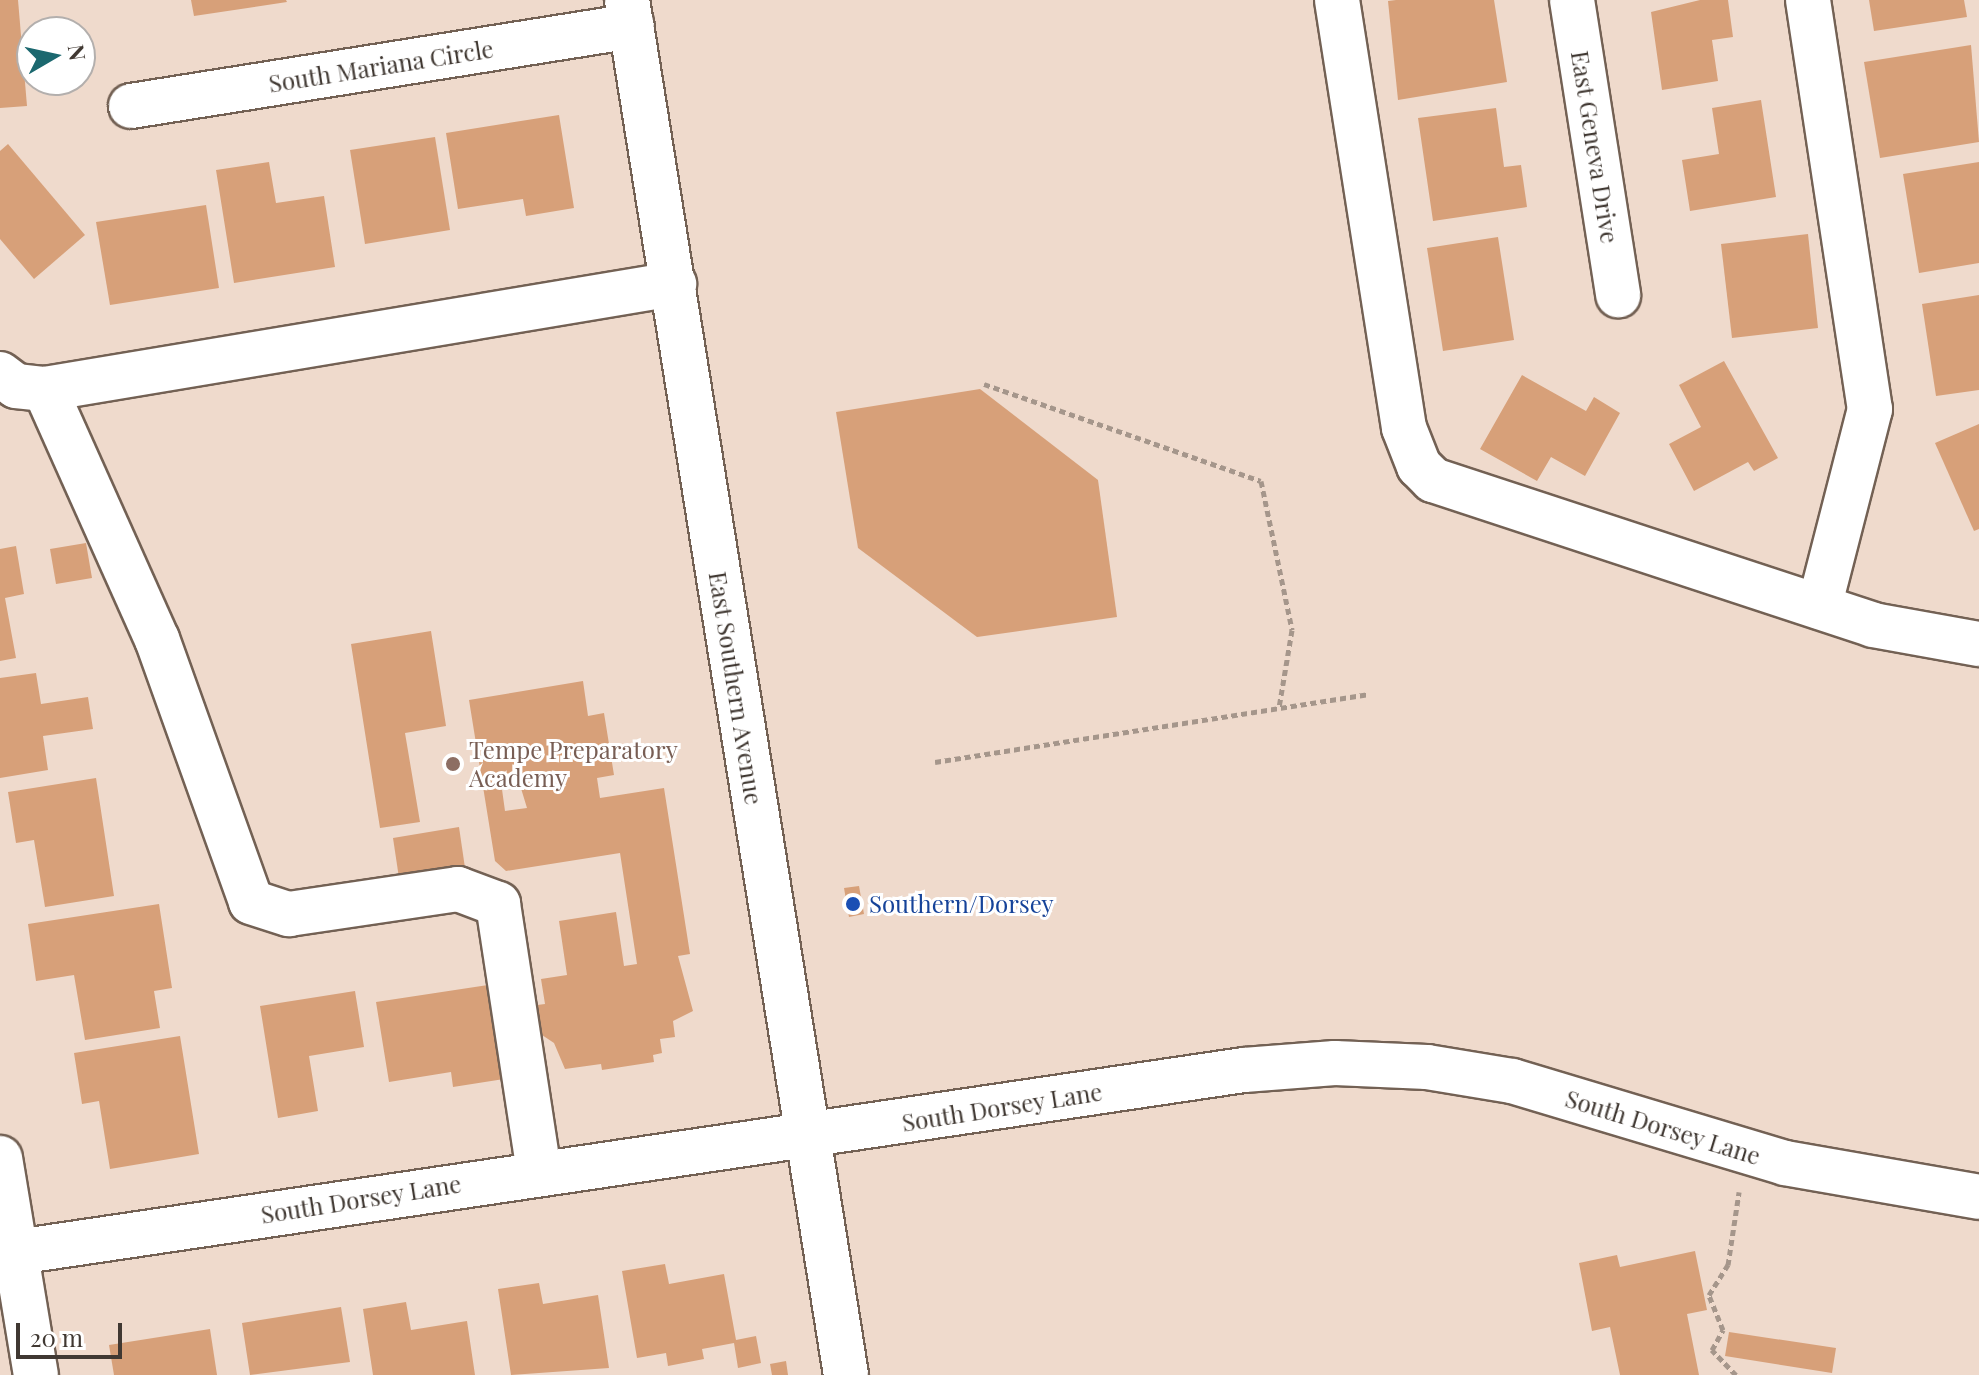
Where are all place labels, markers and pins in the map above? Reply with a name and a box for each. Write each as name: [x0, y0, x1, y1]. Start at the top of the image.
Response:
place label: Tempe Preparatory Academy: [469, 736, 678, 792]
marker: Tempe Preparatory Academy: [444, 755, 462, 773]
place label: Southern/Dorsey: [869, 890, 1054, 918]
marker: Southern/Dorsey: [844, 895, 862, 913]

